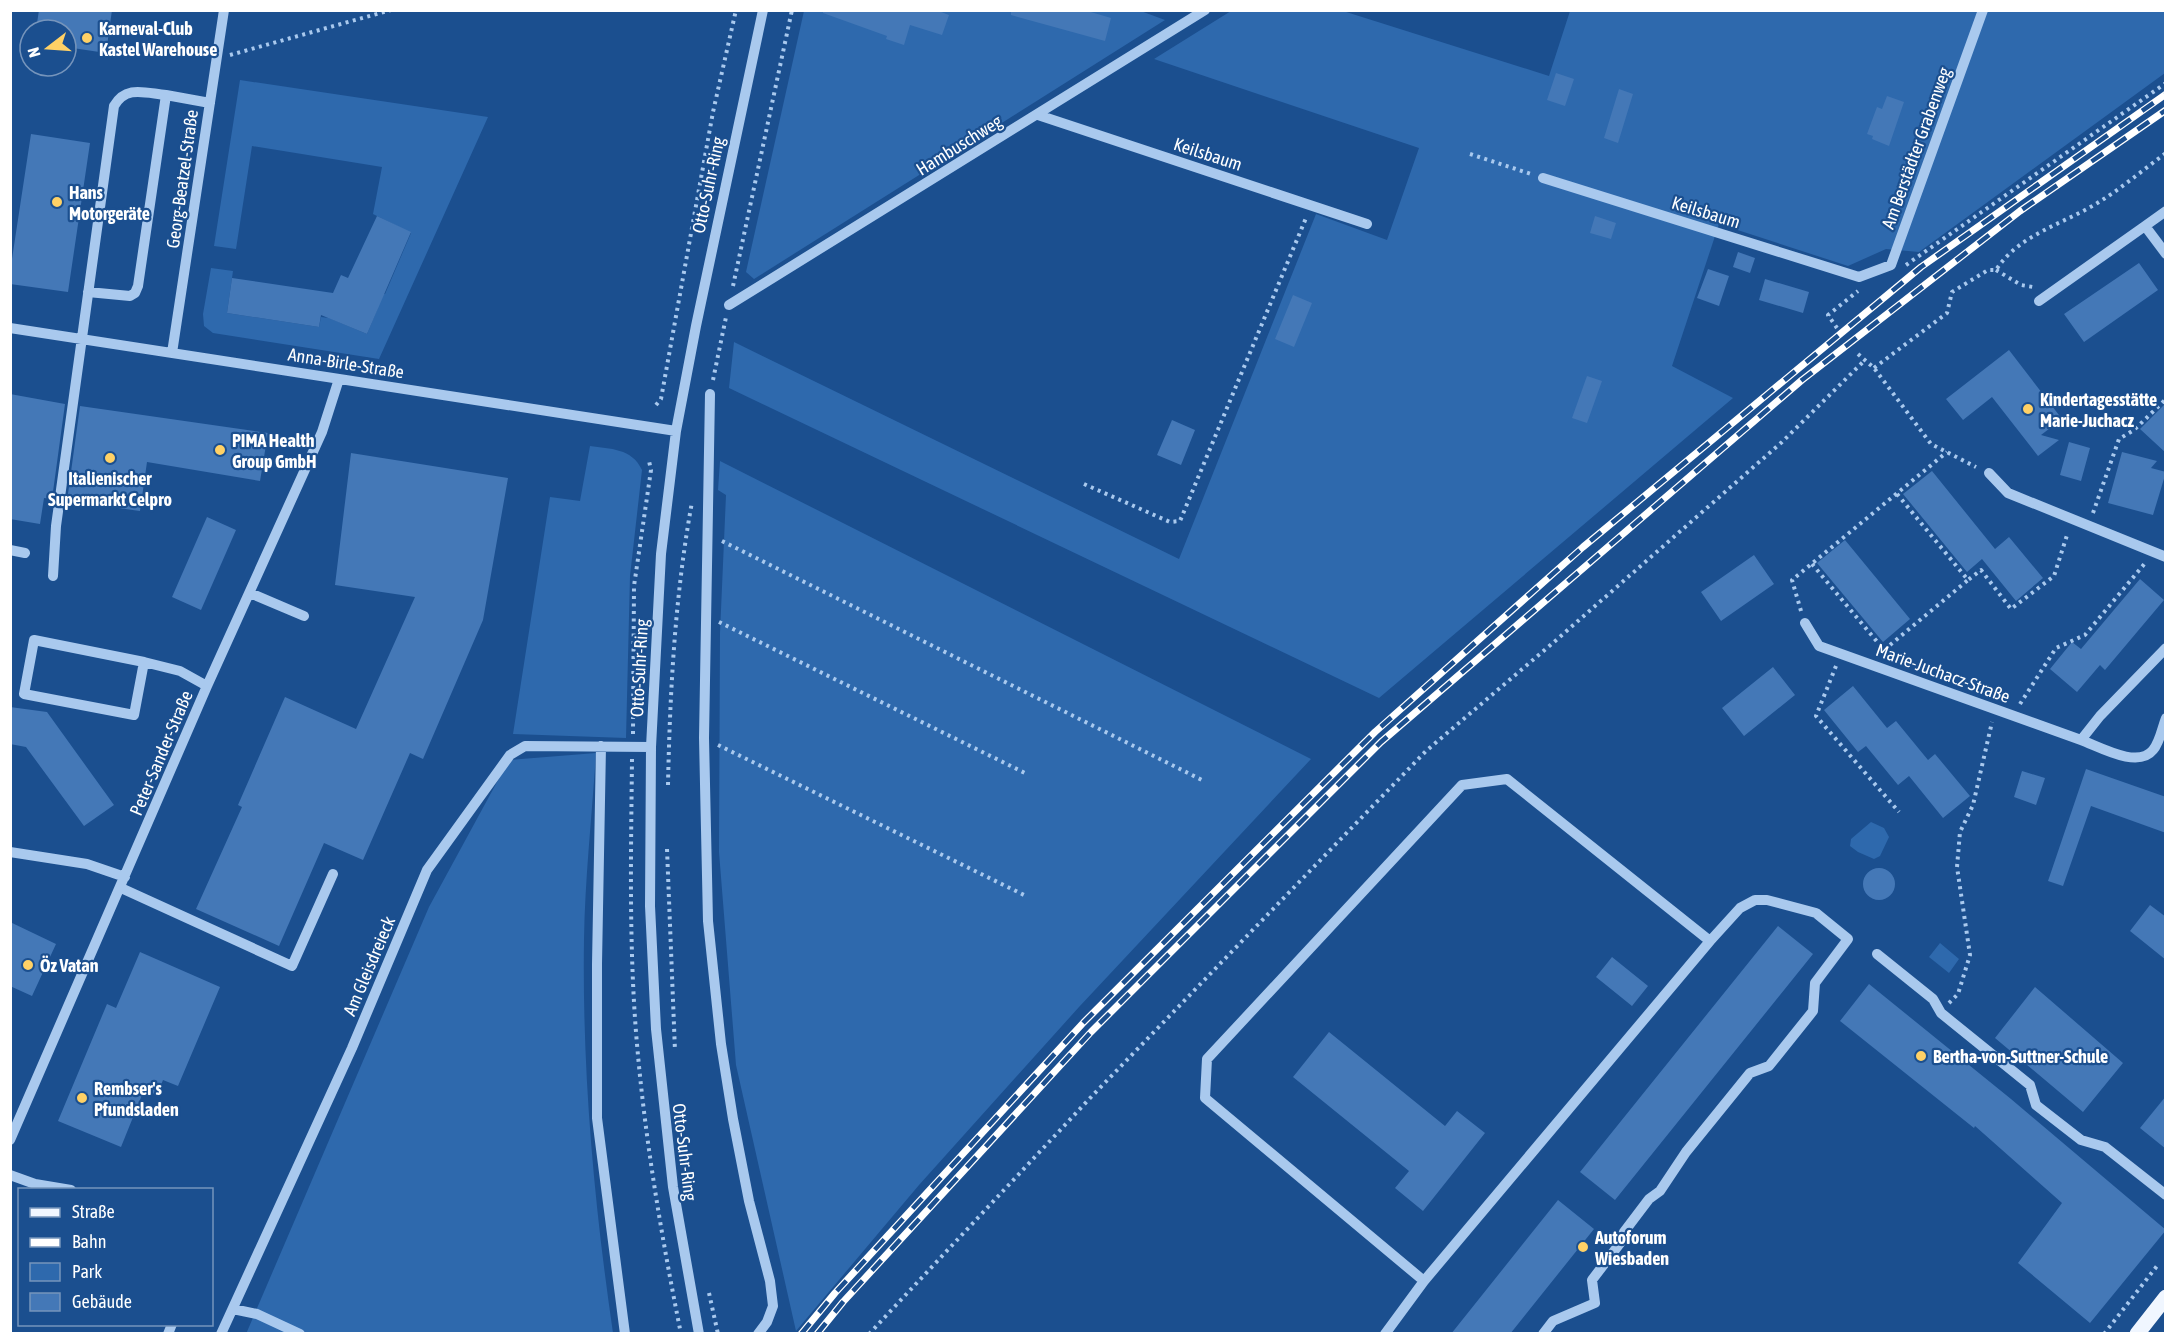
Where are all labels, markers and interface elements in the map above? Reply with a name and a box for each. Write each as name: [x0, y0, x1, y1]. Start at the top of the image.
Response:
north arrow: [18, 18, 78, 78]
place label: Karneval-Club Kastel Warehouse: [99, 18, 217, 60]
marker: Karneval-Club Kastel Warehouse: [80, 31, 94, 45]
text: N: [24, 45, 44, 60]
street label: Am Berstädter Grabenweg: [1877, 64, 1955, 232]
street label: Georg-Beatzel-Straße: [162, 108, 202, 250]
street label: Hambuschweg: [912, 110, 1006, 180]
street label: Keilsbaum: [1171, 133, 1245, 175]
street label: Otto-Suhr-Ring: [688, 135, 729, 235]
place label: Hans Motorgeräte: [69, 182, 150, 224]
street label: Keilsbaum: [1669, 192, 1743, 232]
marker: Hans Motorgeräte: [50, 195, 64, 209]
street label: Anna-Birle-Straße: [287, 343, 405, 383]
place label: Kindertagesstätte Marie-Juchacz: [2040, 389, 2157, 431]
marker: Kindertagesstätte Marie-Juchacz: [2021, 402, 2035, 416]
place label: PIMA Health Group GmbH: [232, 430, 317, 472]
marker: PIMA Health Group GmbH: [213, 443, 227, 457]
marker: Italienischer Supermarkt Celpro: [103, 451, 117, 465]
place label: Italienischer Supermarkt Celpro: [48, 468, 172, 510]
street label: Otto-Suhr-Ring: [626, 618, 652, 718]
street label: Marie-Juchacz-Straße: [1873, 639, 2013, 707]
street label: Peter-Sander-Straße: [125, 687, 197, 819]
street label: Am Gleisdreieck: [339, 913, 399, 1019]
place label: Öz Vatan: [40, 955, 99, 976]
marker: Öz Vatan: [21, 958, 35, 972]
place label: Bertha-von-Suttner-Schule: [1933, 1046, 2108, 1067]
marker: Bertha-von-Suttner-Schule: [1914, 1049, 1928, 1063]
place label: Rembser's Pfundsladen: [94, 1078, 179, 1120]
marker: Rembser's Pfundsladen: [75, 1091, 89, 1105]
street label: Otto-Suhr-Ring: [669, 1102, 701, 1202]
legend: [18, 1188, 213, 1326]
text: Straße: [72, 1201, 115, 1222]
place label: Autoforum Wiesbaden: [1594, 1227, 1669, 1269]
text: Bahn: [72, 1231, 106, 1252]
marker: Autoforum Wiesbaden: [1576, 1240, 1590, 1254]
text: Park: [72, 1261, 102, 1282]
text: Gebäude: [72, 1291, 132, 1312]

